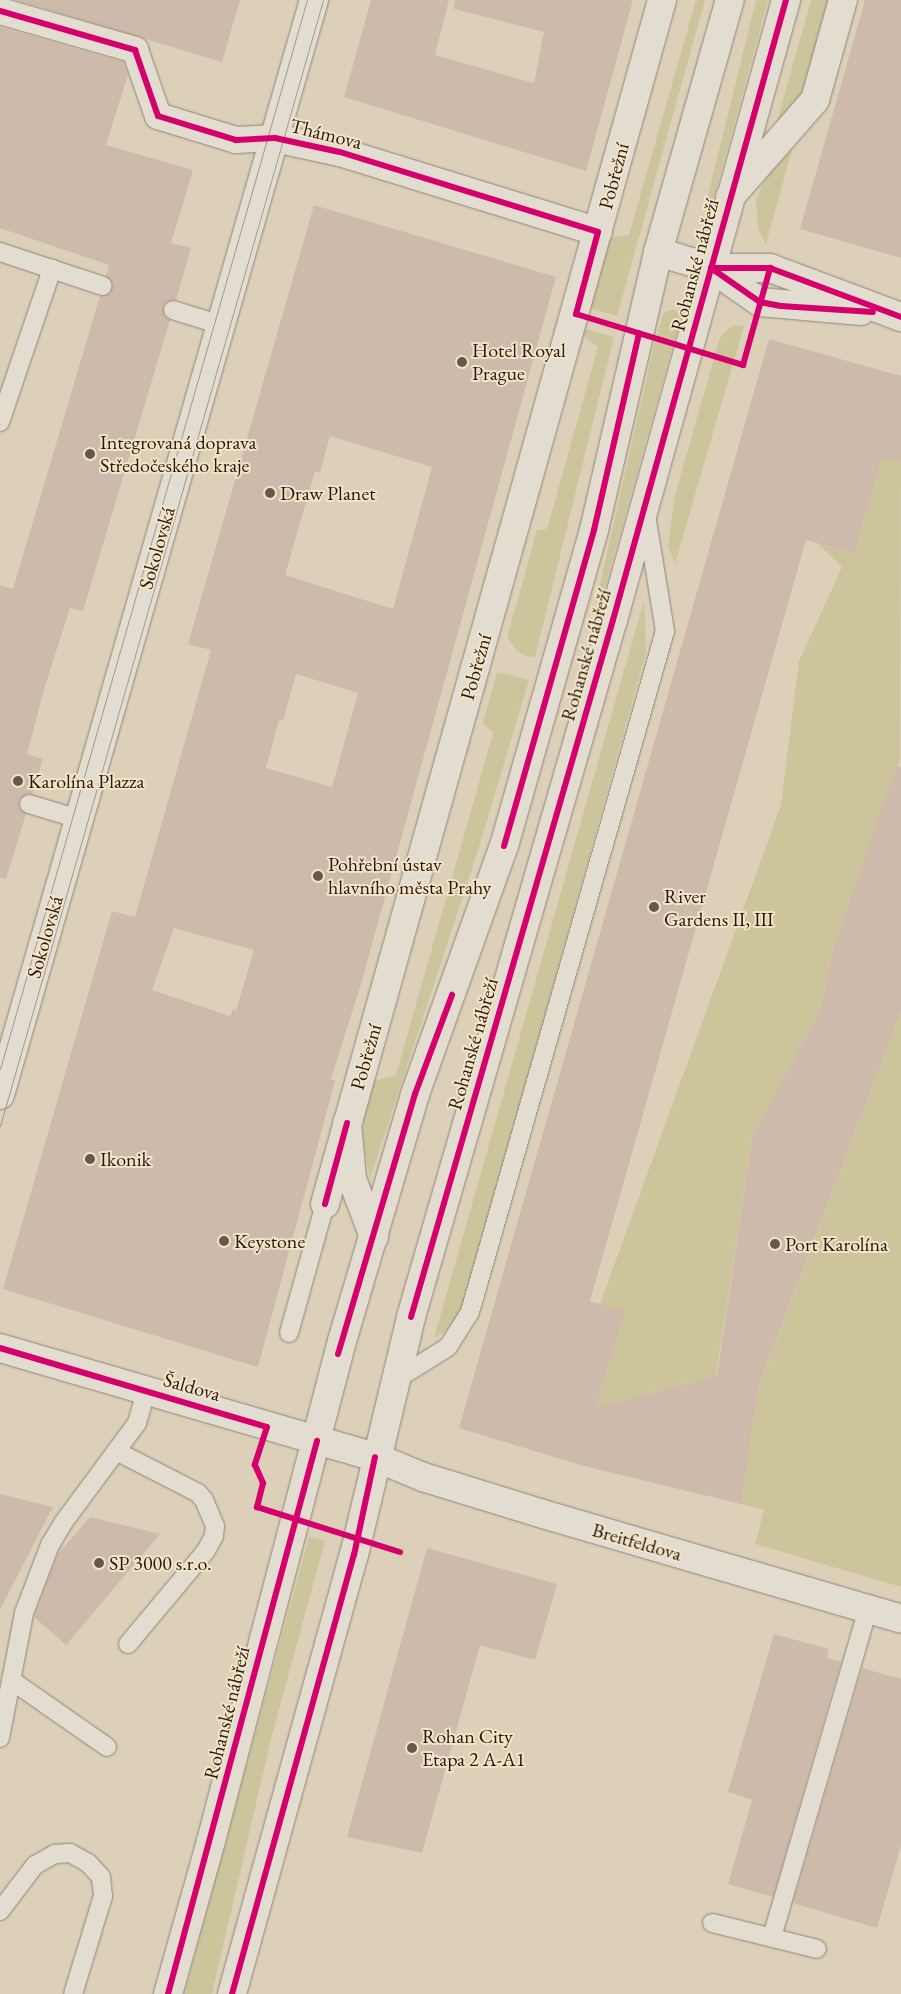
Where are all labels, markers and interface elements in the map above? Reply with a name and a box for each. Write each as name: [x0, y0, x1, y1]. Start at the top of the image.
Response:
street label: Thámova: [288, 113, 364, 155]
street label: Pobřežní: [594, 140, 634, 212]
street label: Rohanské nábřeží: [666, 196, 724, 334]
place label: Hotel Royal Prague: [472, 339, 566, 386]
marker: Hotel Royal Prague: [456, 356, 468, 368]
place label: Integrovaná doprava Středočeského kraje: [100, 430, 256, 477]
marker: Integrovaná doprava Středočeského kraje: [84, 448, 96, 460]
place label: Draw Planet: [280, 481, 375, 505]
marker: Draw Planet: [264, 487, 276, 499]
street label: Sokolovská: [134, 504, 180, 592]
street label: Rohanské nábřeží: [556, 586, 616, 724]
street label: Pobřežní: [455, 631, 497, 703]
place label: Karolína Plazza: [28, 769, 145, 793]
marker: Karolína Plazza: [12, 775, 24, 787]
place label: Pohřební ústav hlavního města Prahy: [328, 852, 491, 899]
marker: Pohřební ústav hlavního města Prahy: [312, 870, 324, 882]
place label: River Gardens Ⅱ, Ⅲ: [664, 884, 774, 931]
street label: Sokolovská: [22, 893, 68, 981]
marker: River Gardens Ⅱ, Ⅲ: [648, 901, 660, 913]
street label: Rohanské nábřeží: [443, 975, 503, 1113]
street label: Pobřežní: [345, 1021, 387, 1093]
place label: Ikonik: [100, 1147, 151, 1171]
marker: Ikonik: [84, 1153, 96, 1165]
place label: Keystone: [234, 1229, 305, 1253]
place label: Port Karolína: [785, 1232, 888, 1256]
marker: Keystone: [218, 1235, 230, 1247]
marker: Port Karolína: [769, 1238, 781, 1250]
street label: Šaldova: [161, 1367, 223, 1407]
street label: Breitfeldova: [589, 1518, 685, 1566]
place label: SP 3000 s.r.o.: [109, 1551, 212, 1575]
marker: SP 3000 s.r.o.: [93, 1557, 105, 1569]
street label: Rohanské nábřeží: [199, 1644, 255, 1782]
place label: Rohan City Etapa 2 A-A1: [422, 1724, 525, 1771]
marker: Rohan City Etapa 2 A-A1: [406, 1742, 418, 1754]

